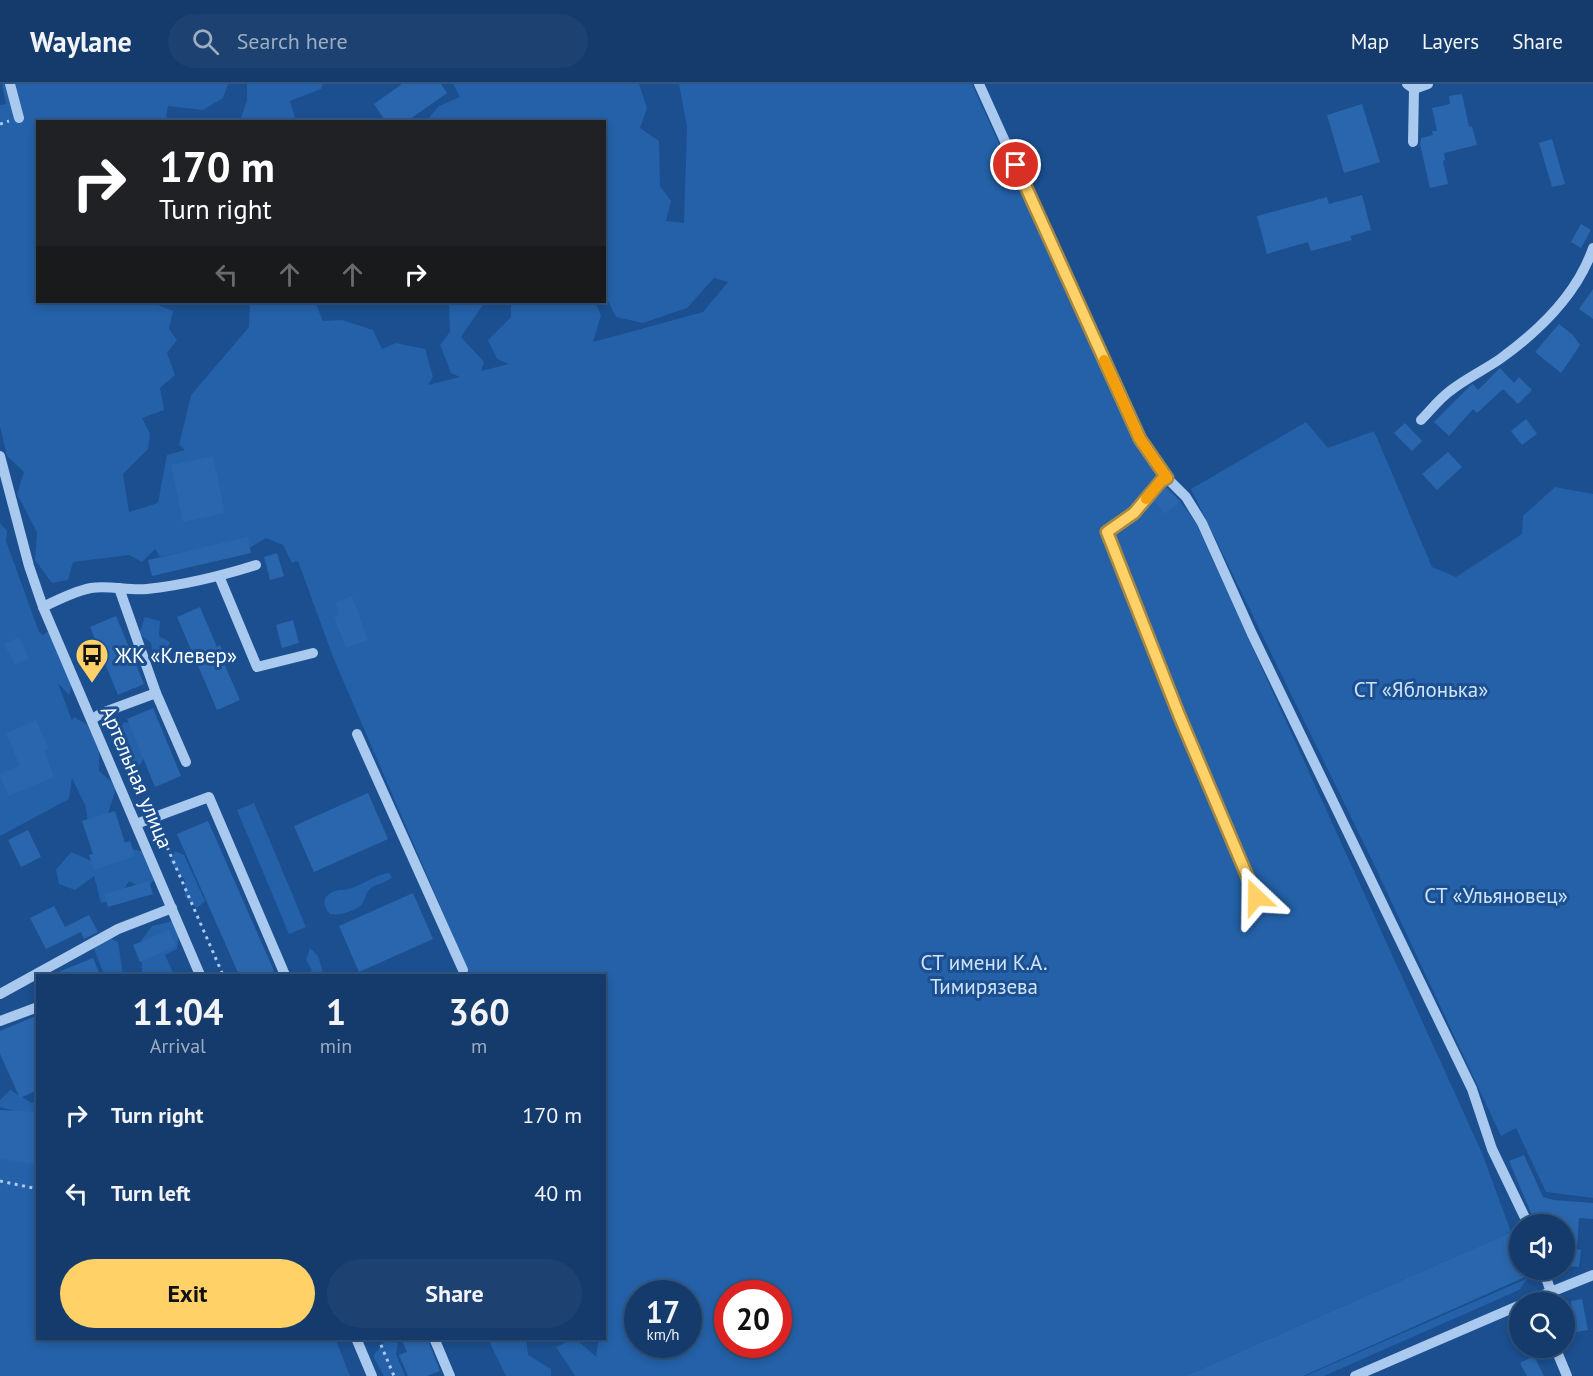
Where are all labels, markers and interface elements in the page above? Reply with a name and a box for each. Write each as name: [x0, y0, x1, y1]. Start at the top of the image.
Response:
search box: [168, 14, 588, 68]
text: Waylane: [30, 23, 132, 60]
icon: search: [189, 25, 222, 58]
text: Search here: [237, 27, 348, 55]
text: Map: [1351, 28, 1389, 55]
text: Layers: [1422, 28, 1479, 55]
text: Share: [1512, 28, 1563, 55]
text: 170 m: [159, 139, 275, 194]
pin: [990, 139, 1041, 190]
icon: right: [60, 144, 138, 222]
icon: arrive: [999, 148, 1032, 181]
text: Turn right: [159, 192, 272, 226]
icon: left: [210, 258, 243, 291]
icon: ahead: [273, 258, 306, 291]
icon: ahead: [336, 258, 369, 291]
icon: right: [399, 258, 432, 291]
bus stop icon: ЖК «Клевер»: [74, 637, 110, 684]
place label: ЖК «Клевер»: [114, 642, 237, 669]
park label: СТ «Яблонька»: [1354, 676, 1488, 703]
street label: Артельная улица: [95, 701, 179, 853]
position arrow: [1224, 865, 1288, 929]
park label: СТ «Ульяновец»: [1424, 882, 1568, 909]
park label: СТ имени К.А. Тимирязева: [921, 949, 1047, 1000]
text: 11:04: [132, 988, 224, 1035]
text: 1: [326, 988, 346, 1035]
text: 360: [449, 988, 510, 1035]
text: Arrival: [150, 1033, 206, 1059]
text: min: [320, 1033, 352, 1059]
text: m: [471, 1033, 487, 1059]
icon: right: [60, 1099, 93, 1132]
text: Turn right: [111, 1101, 203, 1129]
text: 170 m: [522, 1101, 582, 1129]
icon: left: [60, 1177, 93, 1210]
text: Turn left: [111, 1179, 191, 1207]
text: 40 m: [534, 1179, 582, 1207]
map controls: [1509, 1214, 1575, 1358]
button: sound: [1509, 1214, 1575, 1280]
button: Exit: [60, 1259, 315, 1328]
button: Share: [327, 1259, 582, 1328]
speed limit sign: 20: [714, 1280, 792, 1358]
text: 17: [646, 1292, 680, 1331]
button: search: [1509, 1292, 1575, 1358]
text: km/h: [647, 1325, 679, 1344]

